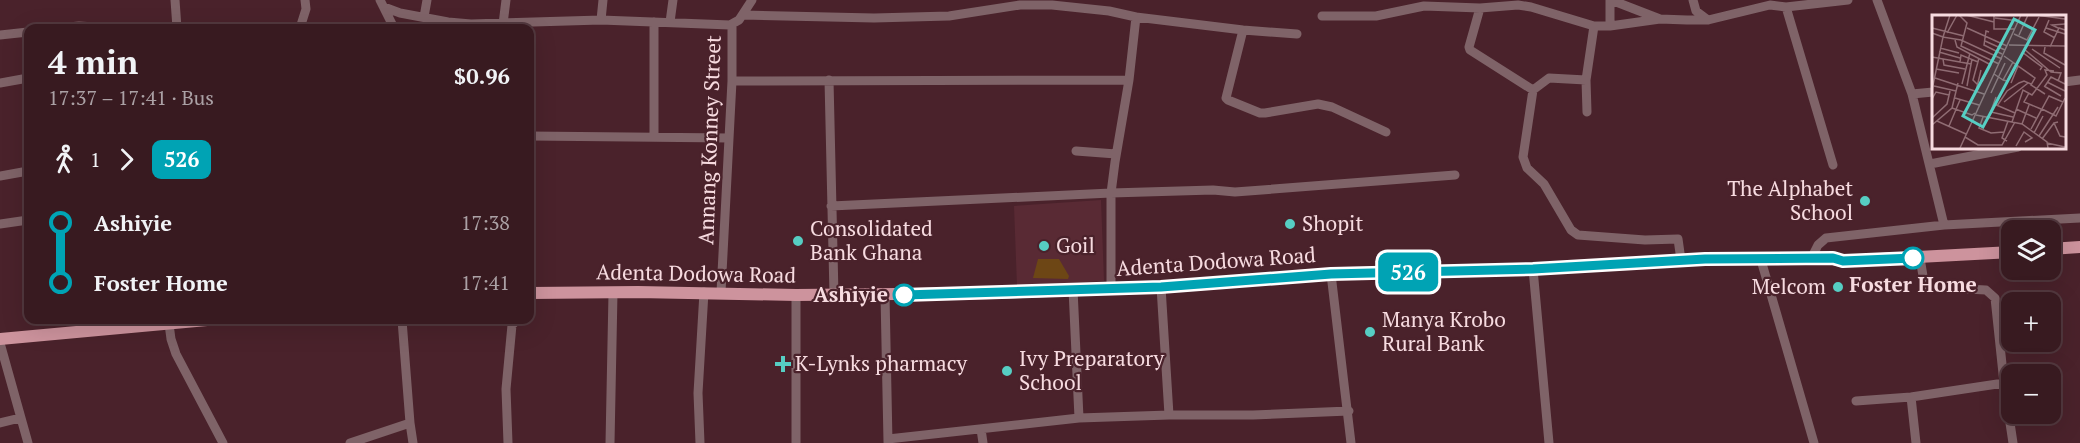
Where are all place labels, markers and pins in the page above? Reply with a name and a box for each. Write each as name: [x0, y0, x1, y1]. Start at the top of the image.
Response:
place label: The Alphabet School: [1727, 174, 1853, 226]
marker: The Alphabet School: [1858, 194, 1872, 208]
place label: Shopit: [1302, 209, 1363, 237]
place label: Consolidated Bank Ghana: [810, 214, 933, 266]
marker: Shopit: [1283, 217, 1297, 231]
place label: Goil: [1056, 231, 1095, 259]
marker: Consolidated Bank Ghana: [791, 234, 805, 248]
marker: Goil: [1037, 239, 1051, 253]
marker: Foster Home: [1902, 247, 1924, 269]
place label: Foster Home: [1849, 270, 1977, 298]
place label: Melcom: [1752, 272, 1826, 300]
place label: Ashiyie: [813, 280, 888, 308]
marker: Melcom: [1831, 280, 1845, 294]
marker: Ashiyie: [893, 284, 915, 306]
place label: Manya Krobo Rural Bank: [1382, 305, 1506, 357]
marker: Manya Krobo Rural Bank: [1363, 325, 1377, 339]
place label: Ivy Preparatory School: [1019, 344, 1164, 396]
place label: K-Lynks pharmacy: [795, 349, 968, 377]
marker: K-Lynks pharmacy: [776, 357, 790, 371]
marker: Ivy Preparatory School: [1000, 364, 1014, 378]

